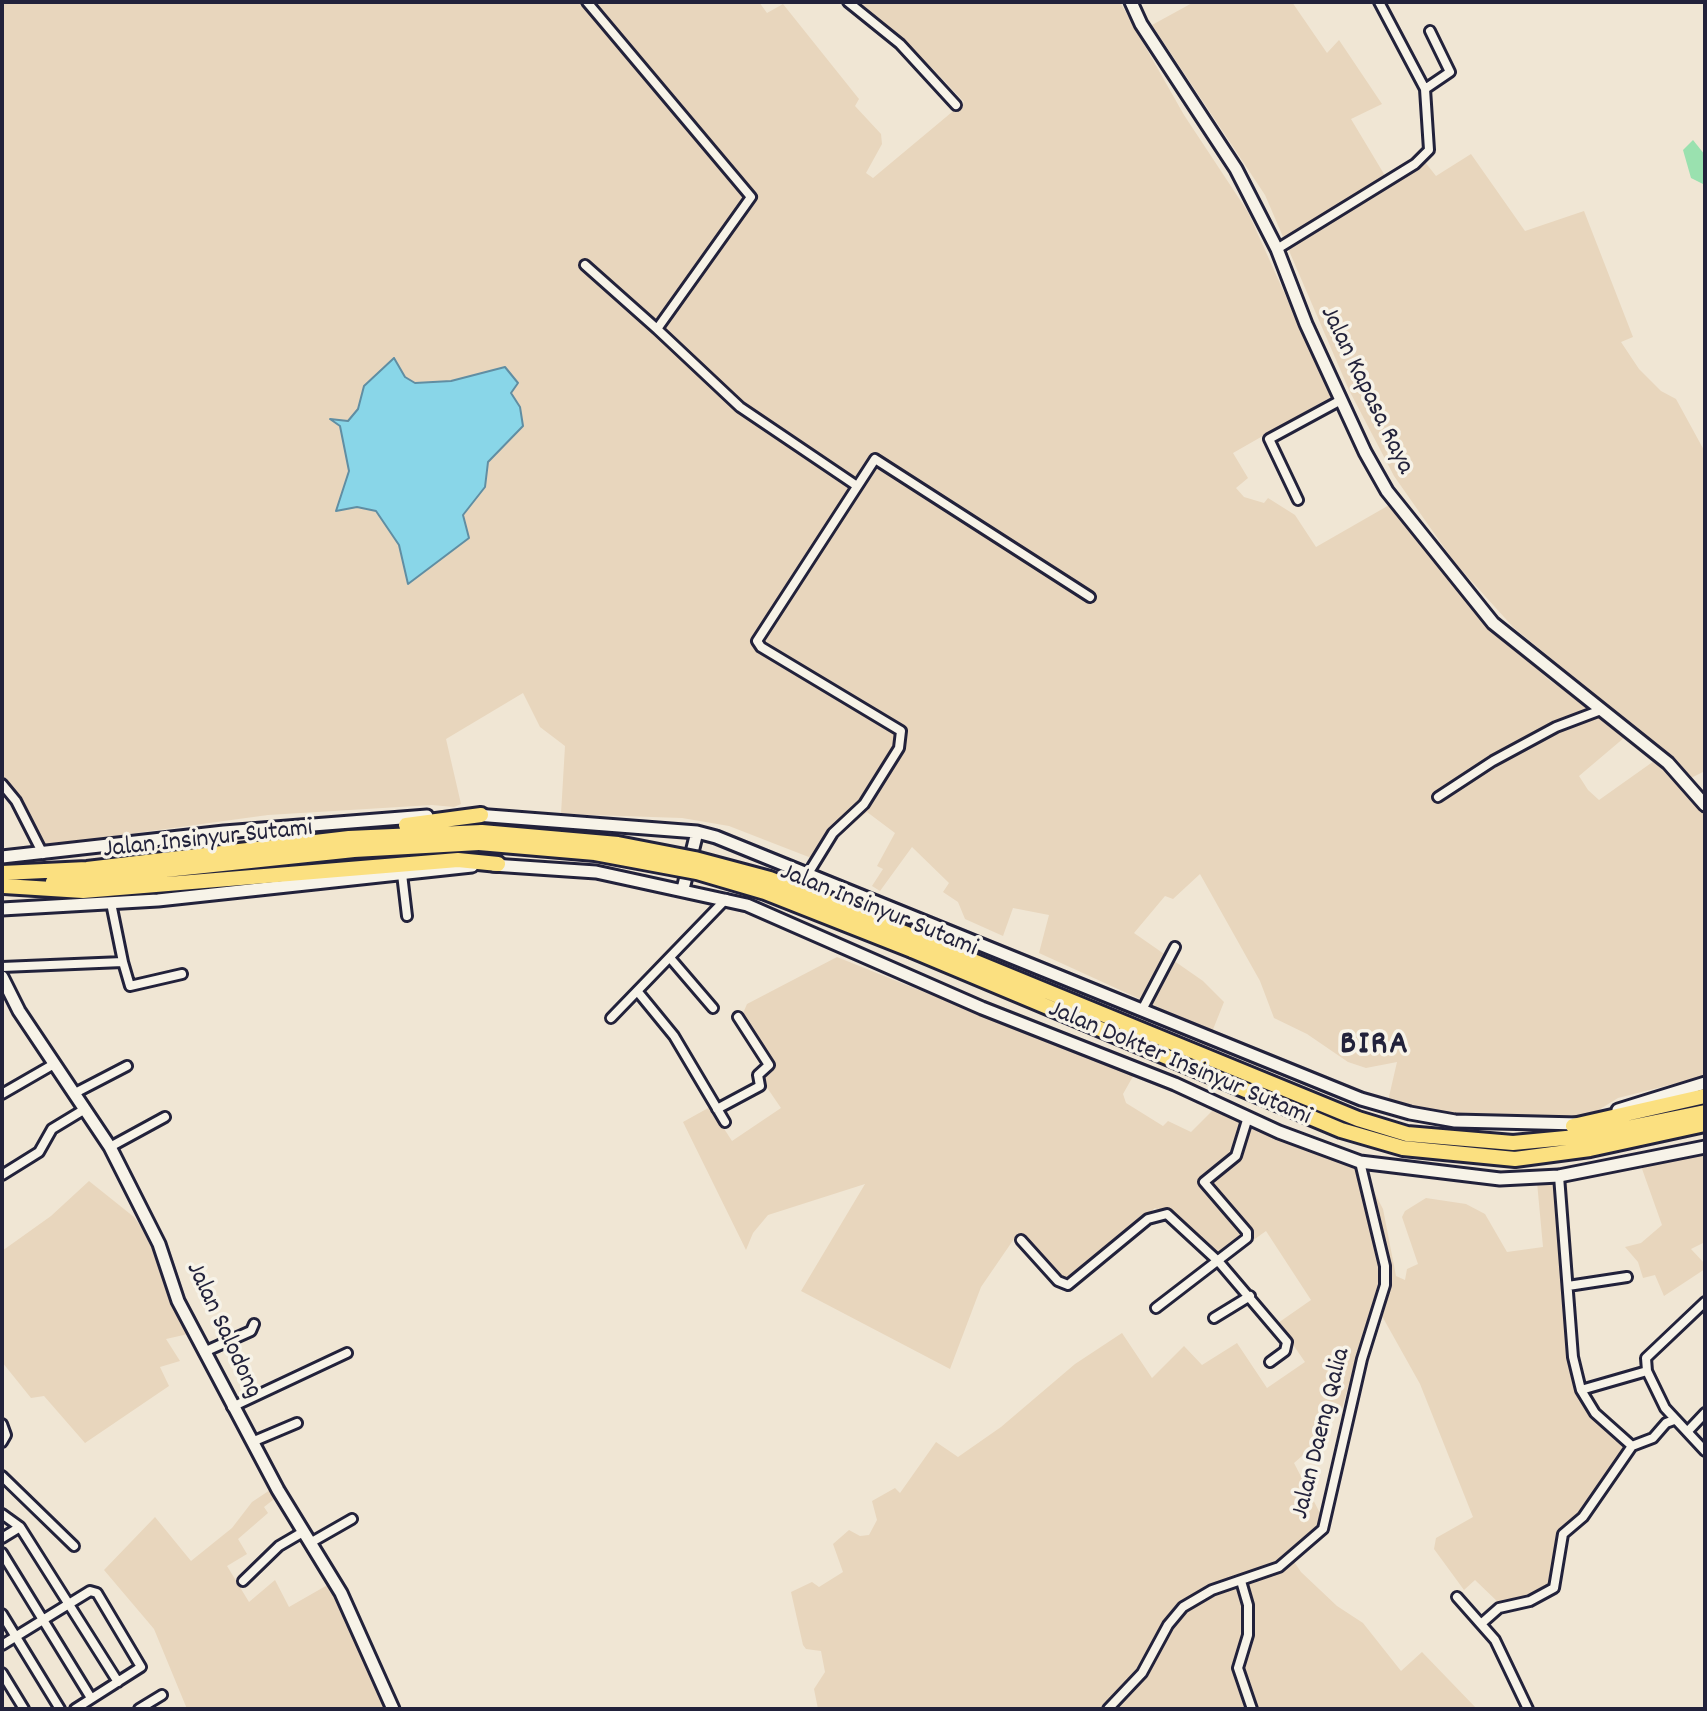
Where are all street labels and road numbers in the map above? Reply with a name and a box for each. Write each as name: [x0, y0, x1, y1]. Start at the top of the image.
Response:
street label: Jalan Kapasa Raya: [1311, 302, 1419, 480]
street label: Jalan Insinyur Sutami: [102, 814, 314, 868]
street label: Jalan Insinyur Sutami: [775, 858, 981, 966]
street label: Jalan Dokter Insinyur Sutami: [1043, 995, 1315, 1135]
street label: Jalan Salodong: [177, 1258, 267, 1404]
street label: Jalan Daeng Qalia: [1287, 1345, 1359, 1523]

